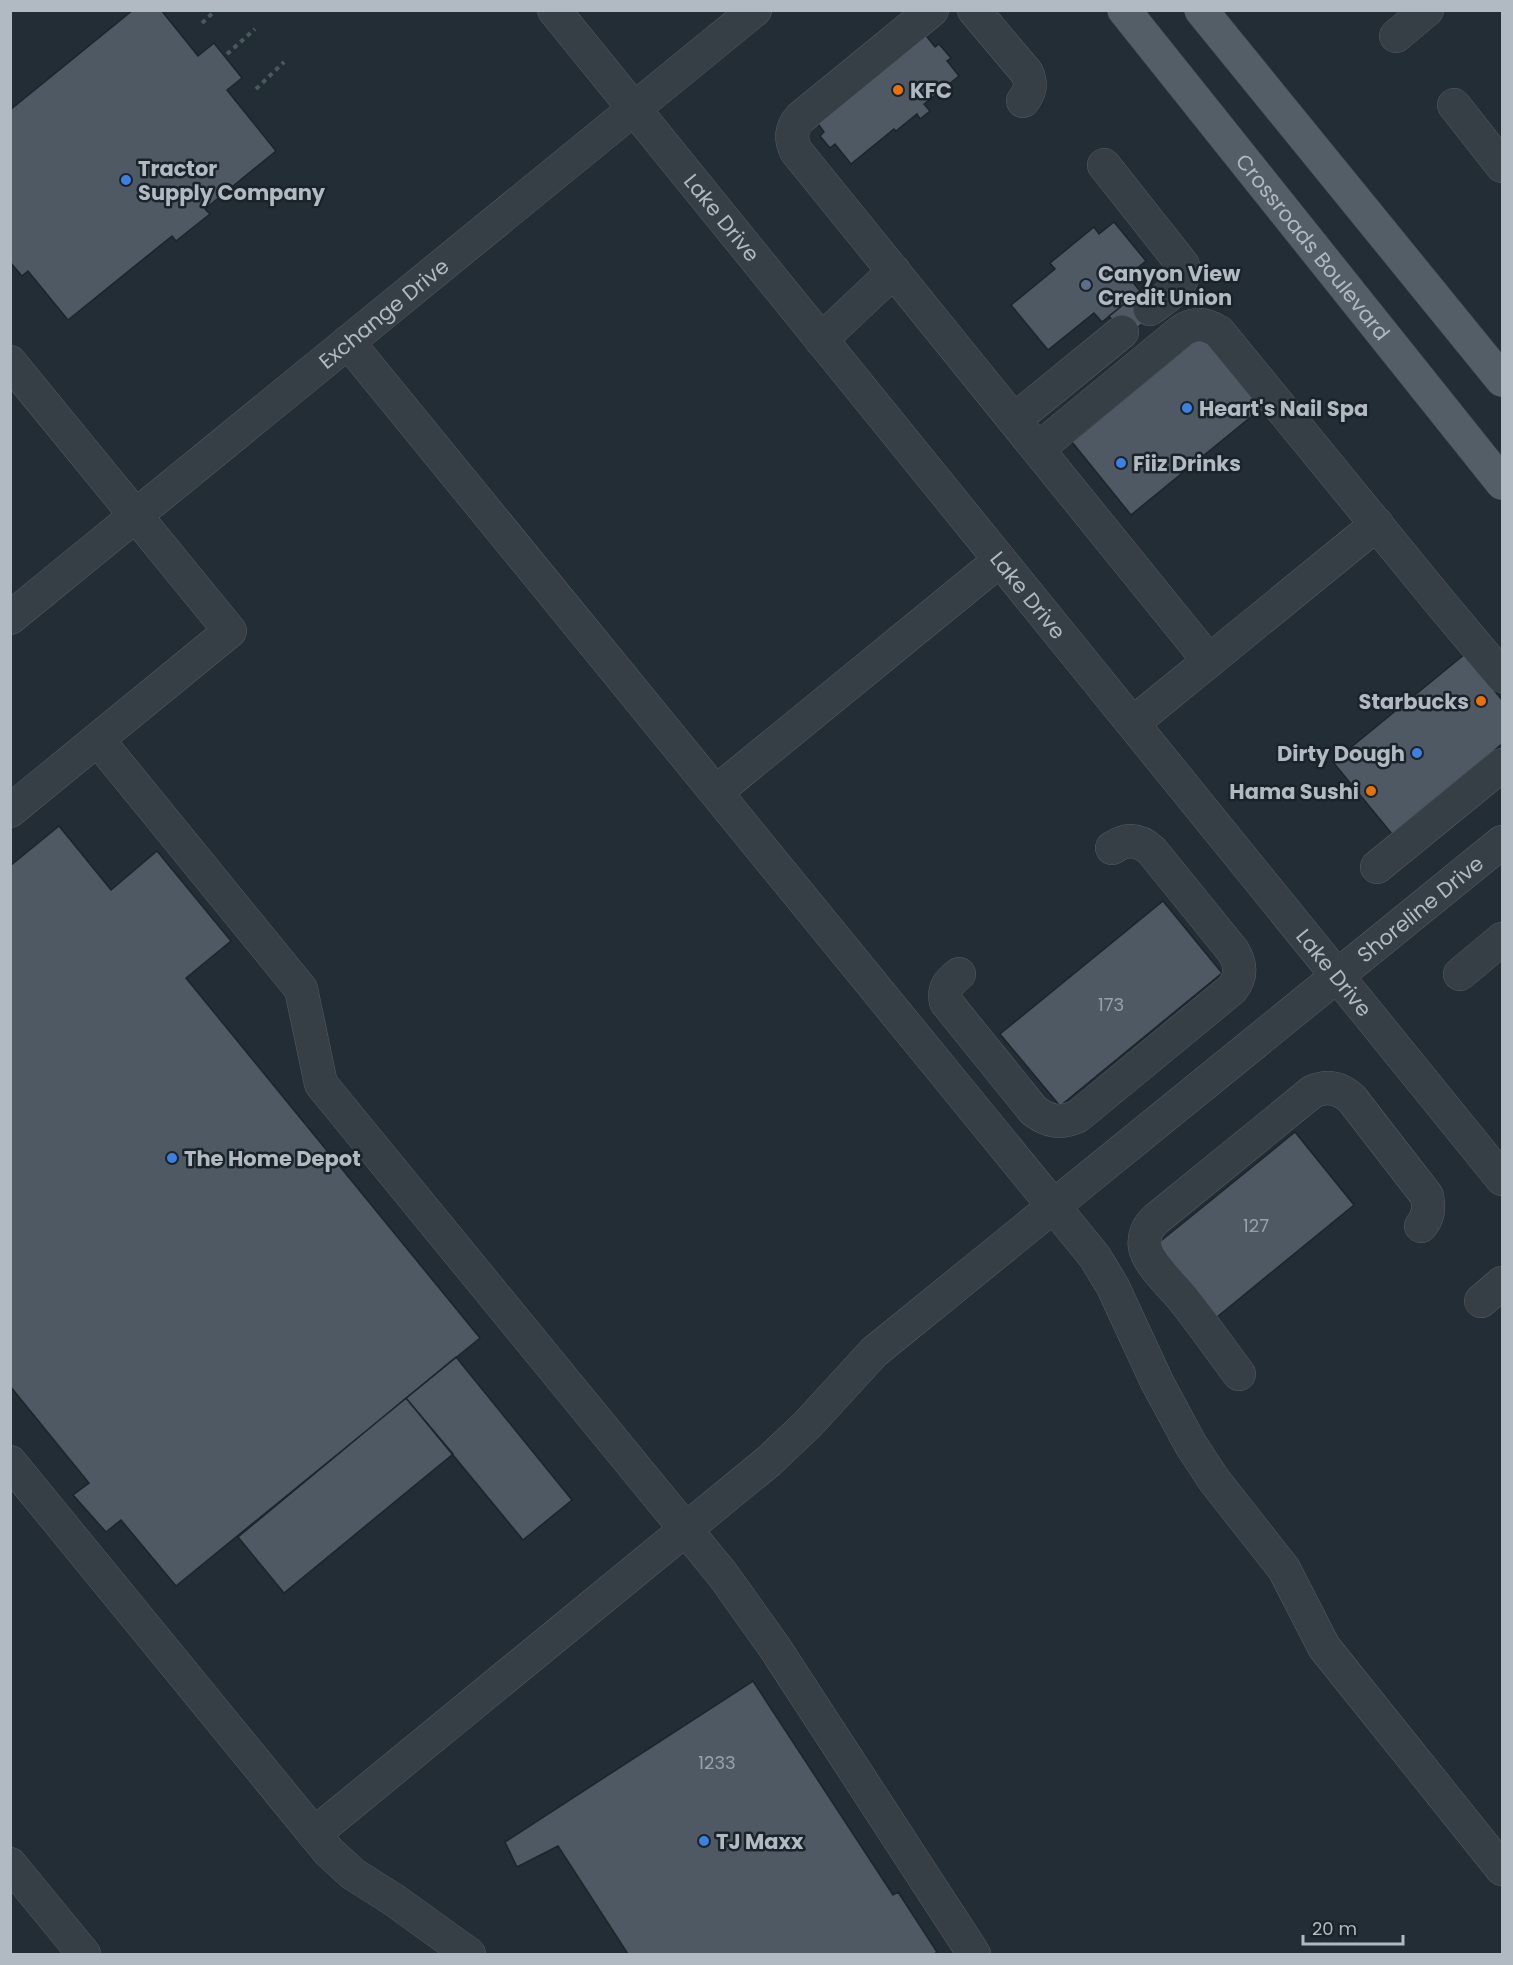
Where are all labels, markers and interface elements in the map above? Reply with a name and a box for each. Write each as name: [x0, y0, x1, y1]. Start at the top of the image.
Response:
place label: KFC: [910, 76, 952, 105]
marker: KFC: [891, 83, 905, 97]
street label: Crossroads Boulevard: [1229, 147, 1397, 346]
place label: Tractor Supply Company: [138, 154, 326, 207]
street label: Lake Drive: [678, 167, 767, 267]
marker: Tractor Supply Company: [119, 173, 133, 187]
street label: Exchange Drive: [312, 251, 455, 375]
place label: Canyon View Credit Union: [1098, 259, 1241, 312]
marker: Canyon View Credit Union: [1079, 278, 1093, 292]
place label: Heart's Nail Spa: [1199, 394, 1368, 423]
marker: Heart's Nail Spa: [1180, 401, 1194, 415]
place label: Fiiz Drinks: [1133, 449, 1241, 478]
marker: Fiiz Drinks: [1114, 456, 1128, 470]
street label: Lake Drive: [984, 545, 1073, 645]
place label: Starbucks: [1358, 687, 1469, 716]
marker: Starbucks: [1474, 694, 1488, 708]
place label: Dirty Dough: [1277, 739, 1405, 768]
marker: Dirty Dough: [1410, 746, 1424, 760]
place label: Hama Sushi: [1229, 777, 1359, 806]
marker: Hama Sushi: [1364, 784, 1378, 798]
street label: Shoreline Drive: [1350, 848, 1489, 969]
street label: Lake Drive: [1290, 922, 1379, 1022]
house number: 173: [1098, 992, 1124, 1017]
place label: The Home Depot: [184, 1144, 361, 1173]
marker: The Home Depot: [165, 1151, 179, 1165]
house number: 127: [1243, 1213, 1269, 1238]
house number: 1233: [698, 1750, 736, 1775]
place label: TJ Maxx: [716, 1827, 804, 1856]
marker: TJ Maxx: [697, 1834, 711, 1848]
scale bar: [1303, 1908, 1404, 1946]
text: 20 m: [1312, 1916, 1357, 1941]

